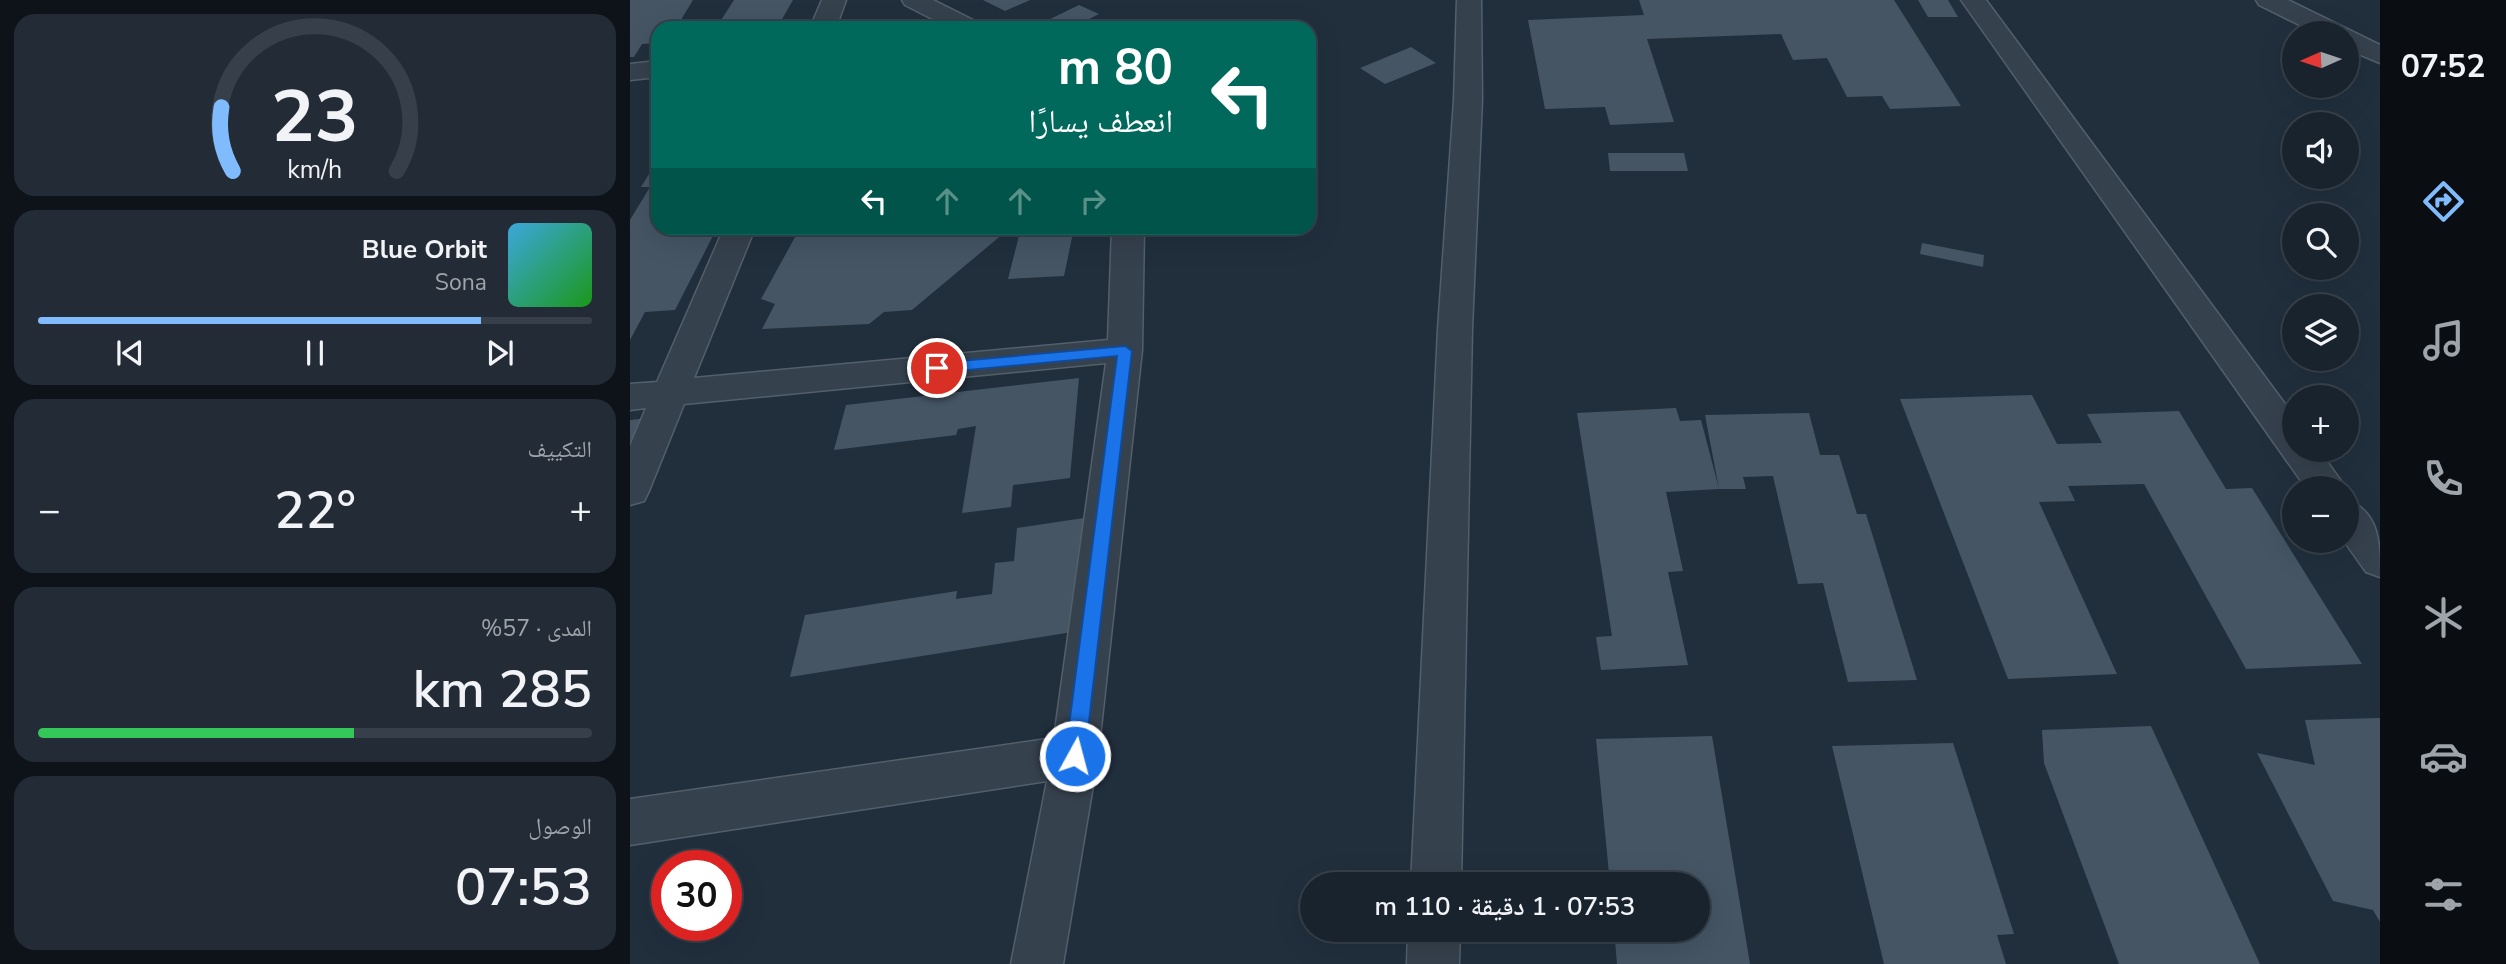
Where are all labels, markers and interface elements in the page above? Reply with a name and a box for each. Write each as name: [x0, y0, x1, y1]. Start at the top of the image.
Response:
north arrow: [2282, 21, 2359, 98]
map controls: [2282, 21, 2359, 553]
text: 80 m: [1058, 34, 1173, 101]
text: 07:52: [2401, 45, 2485, 88]
icon: left: [1197, 49, 1288, 140]
text: 23: [271, 67, 359, 167]
text: انعطف يسارًا: [1029, 100, 1173, 143]
button: sound: [2282, 112, 2359, 189]
text: km/h: [287, 153, 343, 187]
icon: directions: [2419, 177, 2468, 226]
icon: left: [855, 182, 893, 220]
icon: ahead: [928, 182, 966, 220]
icon: ahead: [1001, 182, 1039, 220]
icon: right: [1074, 182, 1112, 220]
button: search: [2282, 203, 2359, 280]
text: Blue Orbit: [362, 232, 487, 267]
text: Sona: [435, 267, 487, 298]
button: layers: [2282, 294, 2359, 371]
icon: music: [2419, 316, 2468, 365]
icon: previous: [111, 334, 149, 372]
icon: pause: [296, 334, 334, 372]
icon: next: [481, 334, 519, 372]
pin: [907, 338, 967, 398]
icon: arrive: [918, 349, 956, 387]
button: +: [2282, 385, 2359, 462]
text: التكييف: [527, 434, 592, 465]
icon: phone: [2419, 454, 2468, 503]
text: 22°: [274, 475, 356, 546]
button: −: [2282, 476, 2359, 553]
text: −: [38, 485, 61, 536]
text: +: [569, 485, 592, 536]
icon: climate: [2419, 593, 2468, 642]
text: المدى · 57%: [481, 613, 592, 644]
text: 285 km: [413, 654, 592, 725]
position arrow: [1038, 719, 1112, 793]
icon: car: [2419, 732, 2468, 781]
text: الوصول: [528, 811, 592, 842]
speed limit sign: 30: [651, 850, 742, 941]
text: 07:53: [455, 852, 592, 923]
icon: filters: [2419, 870, 2468, 919]
text: 07:53 · 1 دقيقة · 110 m: [1375, 889, 1635, 924]

